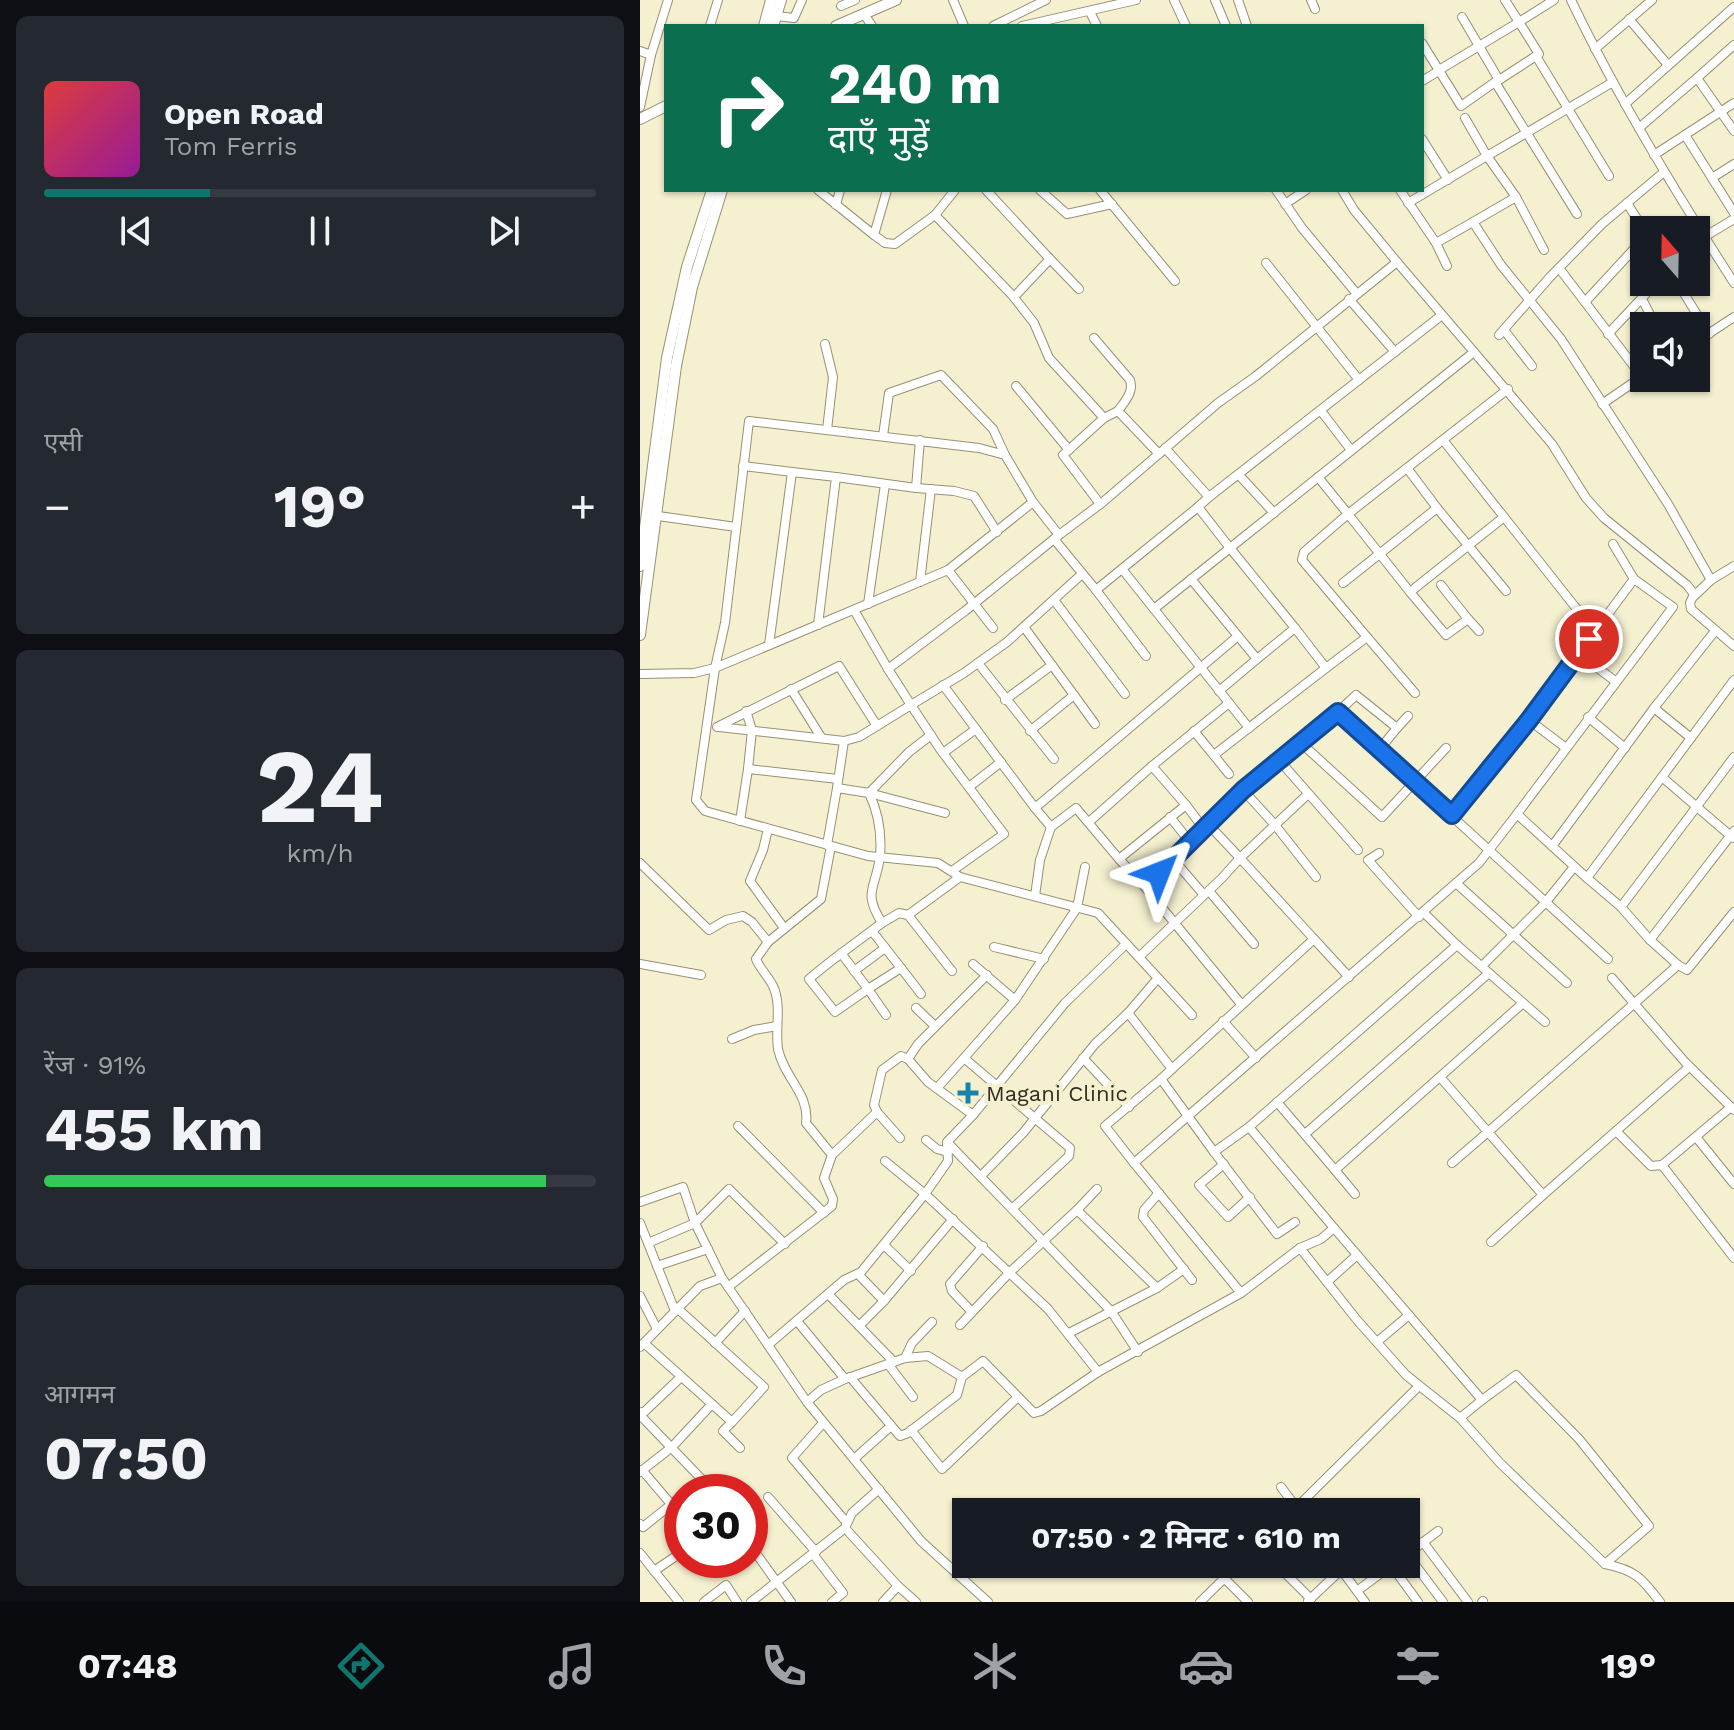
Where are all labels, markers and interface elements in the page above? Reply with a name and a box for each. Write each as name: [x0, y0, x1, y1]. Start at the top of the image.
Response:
text: 240 m: [828, 51, 1002, 117]
icon: right: [696, 56, 800, 160]
text: Open Road: [164, 96, 324, 131]
text: दाएँ मुड़ें: [828, 118, 929, 160]
text: Tom Ferris: [164, 131, 297, 161]
icon: previous: [114, 209, 158, 253]
icon: pause: [298, 209, 342, 253]
icon: next: [482, 209, 526, 253]
north arrow: [1630, 216, 1710, 296]
map controls: [1630, 216, 1710, 392]
button: sound: [1630, 312, 1710, 392]
text: एसी: [44, 427, 83, 457]
text: 19°: [274, 471, 366, 542]
text: −: [44, 481, 71, 533]
text: +: [569, 481, 596, 533]
pin: [1555, 605, 1623, 673]
icon: arrive: [1567, 617, 1611, 661]
text: 24: [256, 725, 384, 847]
position arrow: [1117, 831, 1201, 915]
text: km/h: [287, 838, 353, 868]
text: रेंज · 91%: [44, 1050, 146, 1080]
place label: Magani Clinic: [986, 1081, 1128, 1106]
marker: Magani Clinic: [957, 1082, 979, 1104]
text: 455 km: [44, 1094, 264, 1165]
text: आगमन: [44, 1379, 115, 1409]
text: 07:50: [44, 1423, 208, 1494]
speed limit sign: 30: [664, 1474, 768, 1578]
text: 07:50 · 2 मिनट · 610 m: [1031, 1520, 1341, 1555]
icon: directions: [333, 1638, 389, 1694]
icon: music: [544, 1638, 600, 1694]
icon: phone: [756, 1638, 812, 1694]
icon: climate: [967, 1638, 1023, 1694]
icon: car: [1178, 1638, 1234, 1694]
icon: filters: [1390, 1638, 1446, 1694]
text: 07:48: [78, 1645, 178, 1687]
text: 19°: [1601, 1645, 1656, 1687]

